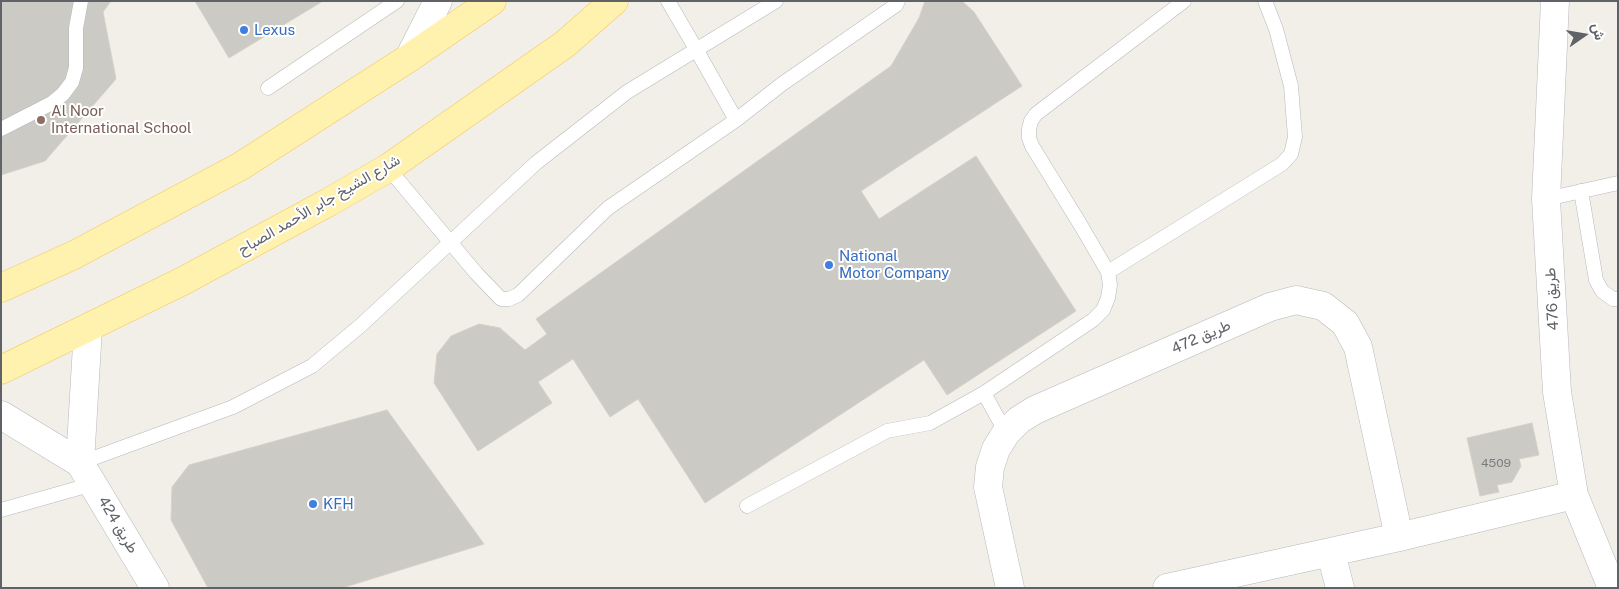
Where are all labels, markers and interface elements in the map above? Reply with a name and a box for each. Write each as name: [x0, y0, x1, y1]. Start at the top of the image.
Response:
north arrow: [1559, 10, 1609, 60]
place label: Lexus: [254, 21, 295, 39]
text: ش: [1589, 22, 1608, 42]
marker: Lexus: [238, 24, 250, 36]
place label: Al Noor International School: [51, 102, 192, 137]
marker: Al Noor International School: [35, 114, 47, 126]
street label: شارع الشيخ جابر الأحمد الصباح: [235, 151, 403, 259]
place label: National Motor Company: [839, 247, 949, 282]
marker: National Motor Company: [823, 259, 835, 271]
street label: طريق 476: [1541, 267, 1563, 331]
street label: طريق 472: [1169, 316, 1233, 358]
house number: 4509: [1481, 456, 1511, 470]
street label: طريق 424: [94, 493, 142, 557]
place label: KFH: [323, 495, 354, 513]
marker: KFH: [307, 498, 319, 510]

